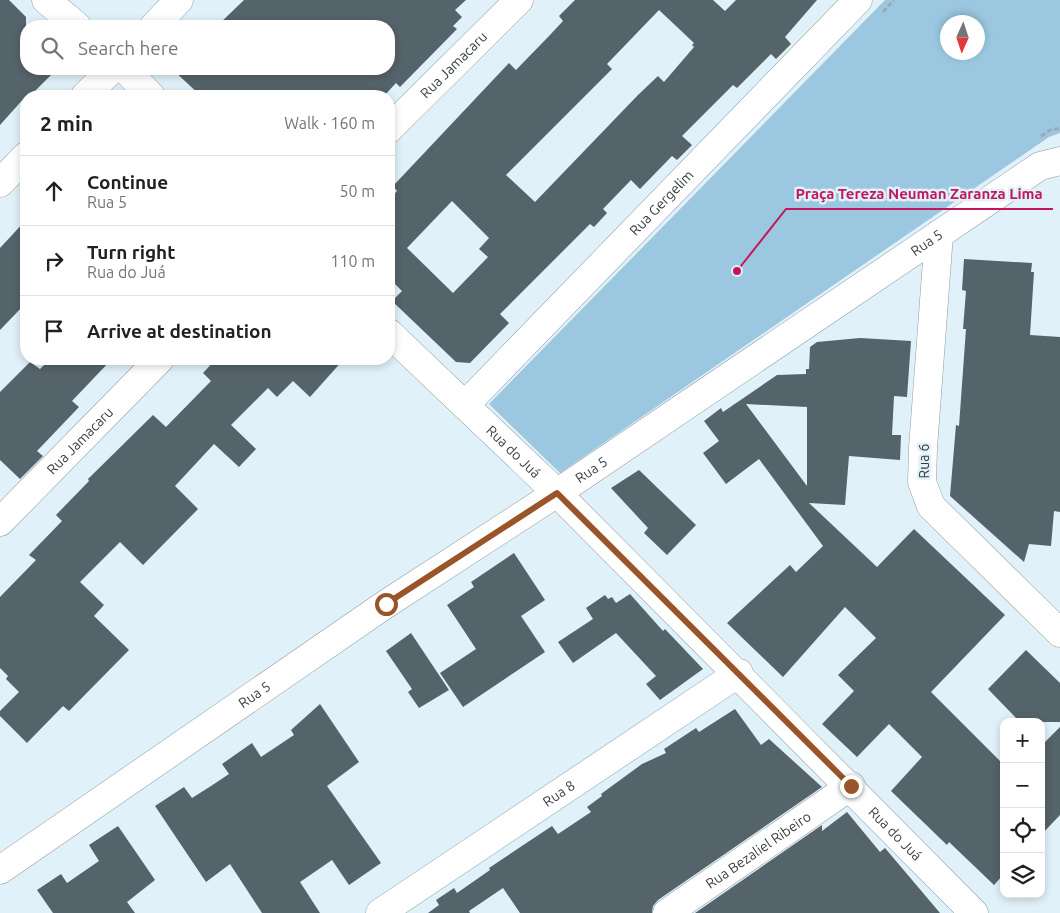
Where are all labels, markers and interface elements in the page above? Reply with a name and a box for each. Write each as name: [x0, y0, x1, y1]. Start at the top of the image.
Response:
north arrow: [940, 15, 985, 60]
search box: [20, 20, 395, 75]
street label: Rua Jamacaru: [417, 28, 490, 101]
icon: search: [38, 34, 66, 62]
text: Search here: [78, 37, 178, 59]
text: 2 min: [40, 111, 93, 135]
text: Walk · 160 m: [284, 114, 375, 132]
street label: Rua Gergelim: [626, 167, 697, 238]
text: Continue: [87, 171, 168, 193]
icon: ahead: [40, 177, 68, 205]
callout: Praça Tereza Neuman Zaranza Lima: [786, 179, 1053, 209]
text: 50 m: [339, 182, 375, 200]
text: Praça Tereza Neuman Zaranza Lima: [795, 185, 1043, 203]
text: Rua 5: [87, 193, 127, 211]
street label: Rua 5: [908, 226, 946, 259]
text: Turn right: [87, 241, 175, 263]
icon: right: [40, 247, 68, 275]
text: 110 m: [330, 252, 375, 270]
text: Rua do Juá: [87, 263, 166, 281]
icon: arrive: [40, 317, 68, 345]
text: Arrive at destination: [87, 320, 272, 342]
street label: Rua Jamacaru: [43, 404, 116, 477]
street label: Rua do Juá: [483, 422, 544, 481]
street label: Rua 6: [916, 443, 932, 479]
street label: Rua 5: [572, 453, 610, 486]
route start: [375, 593, 398, 616]
street label: Rua 5: [235, 678, 273, 711]
map controls: [1000, 718, 1045, 898]
button: +: [1000, 718, 1045, 763]
button: −: [1000, 763, 1045, 808]
route end: [840, 775, 863, 798]
street label: Rua 8: [540, 777, 578, 810]
street label: Rua do Juá: [865, 804, 925, 864]
street label: Rua Bezaliel Ribeiro: [703, 808, 814, 892]
button: locate: [1000, 808, 1045, 853]
button: layers: [1000, 853, 1045, 898]

